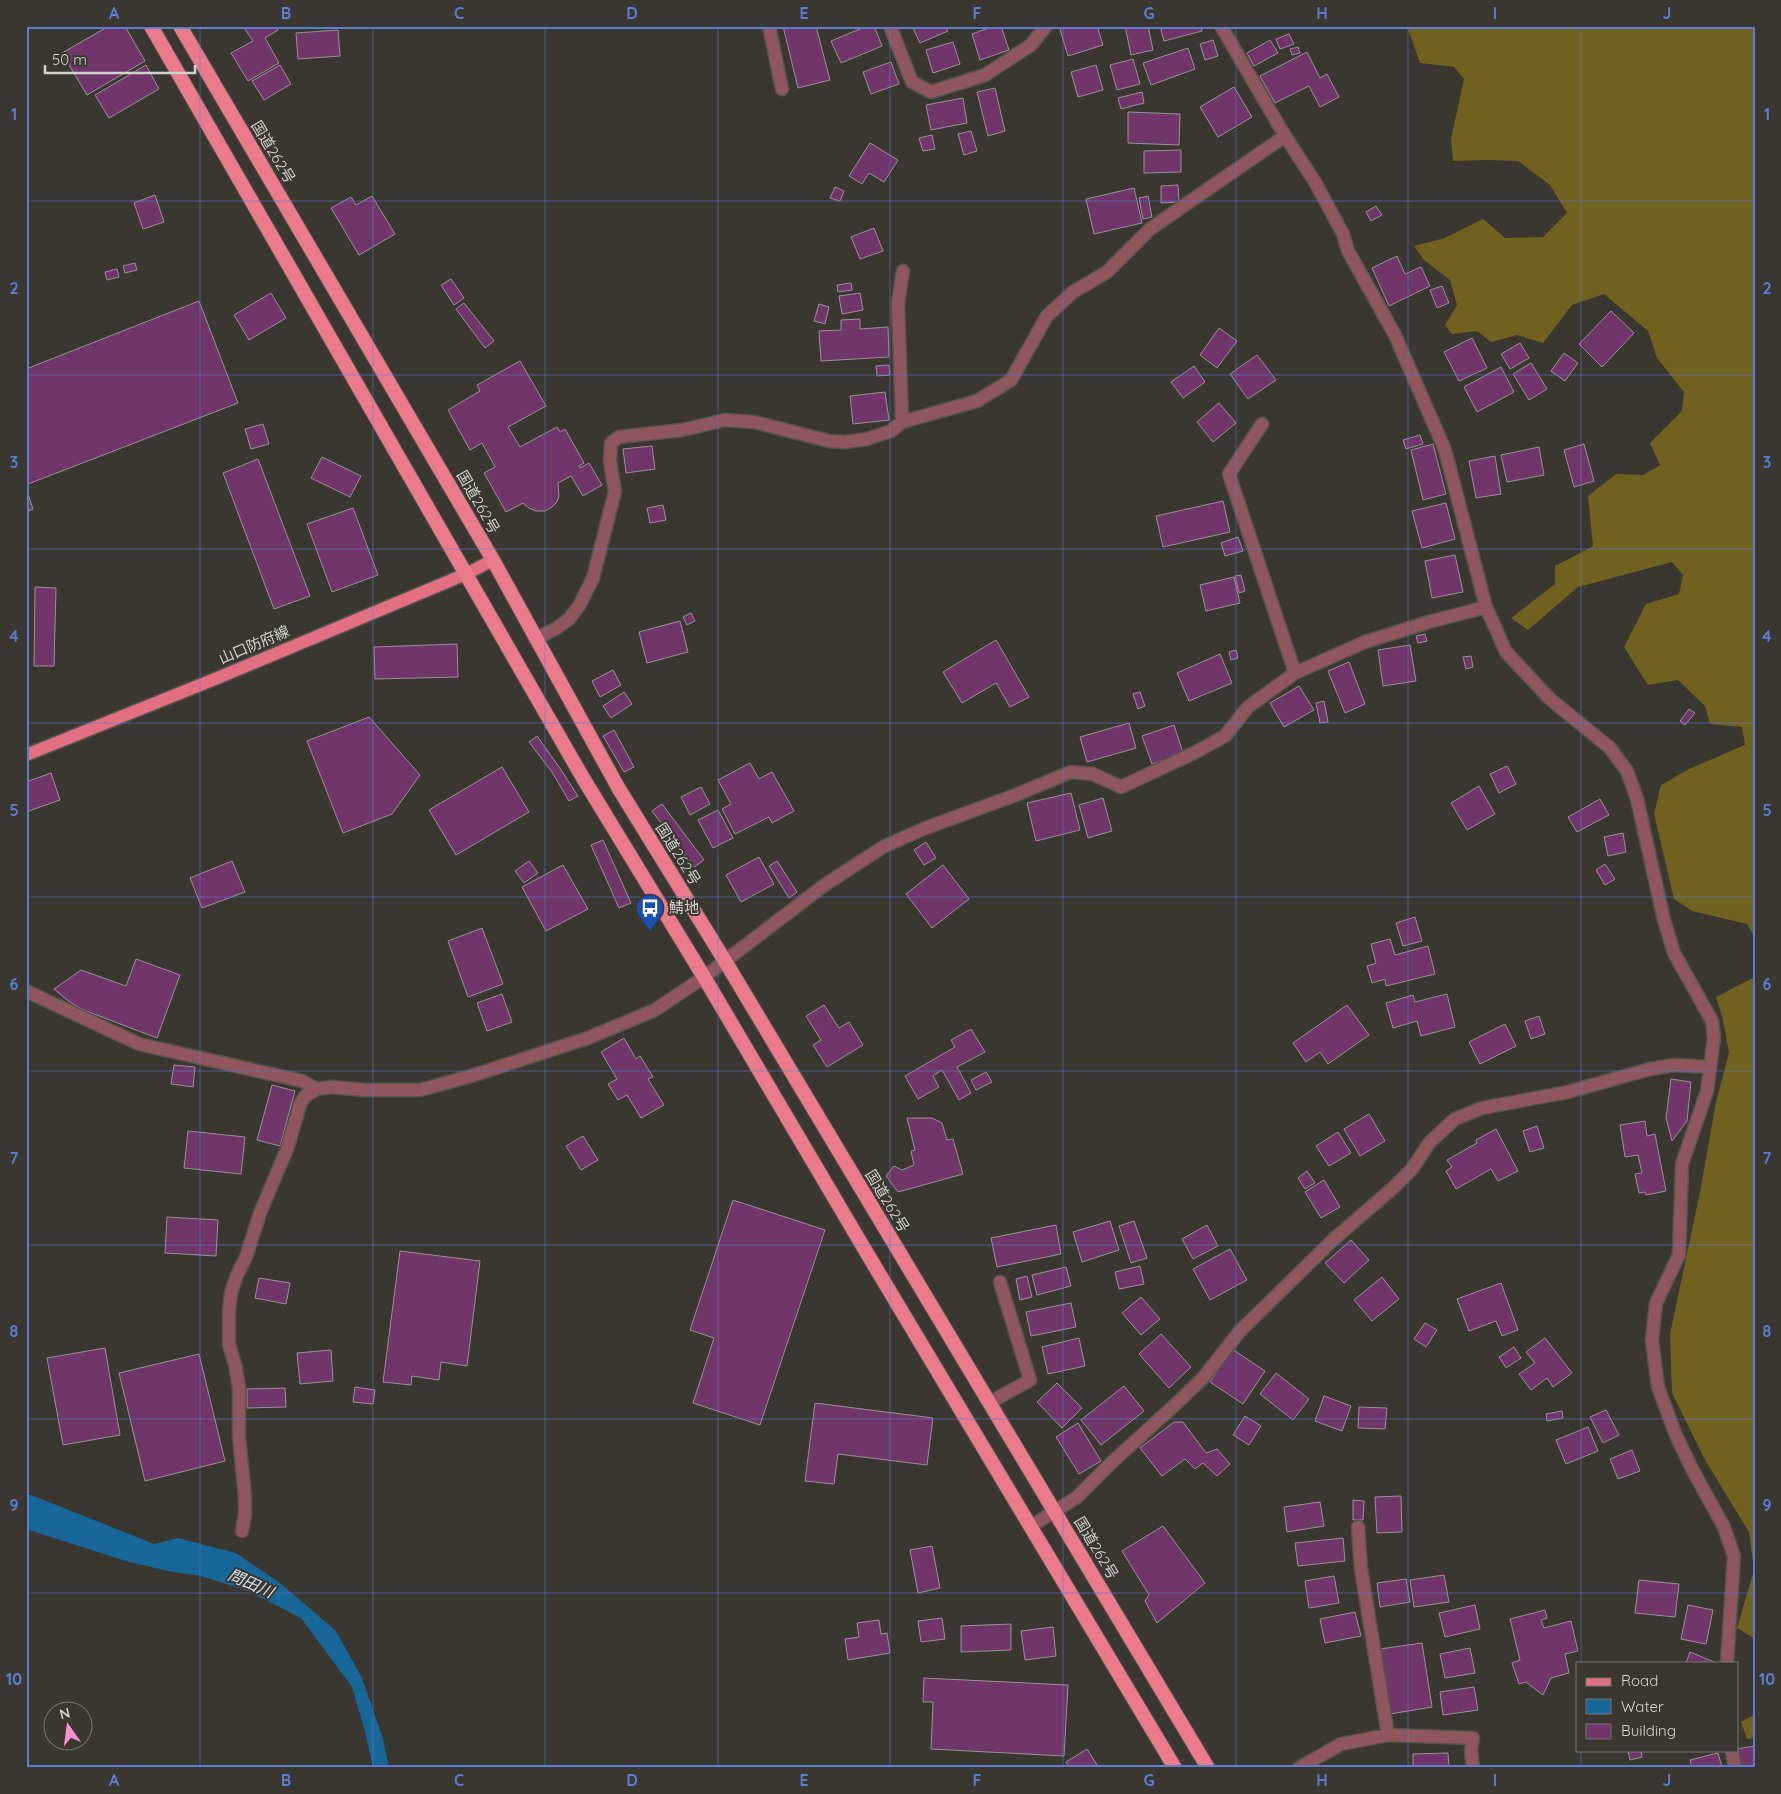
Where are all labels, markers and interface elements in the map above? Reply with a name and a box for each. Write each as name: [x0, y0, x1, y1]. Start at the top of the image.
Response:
text: A: [109, 3, 120, 23]
text: B: [281, 3, 291, 23]
text: C: [454, 3, 464, 23]
text: D: [626, 3, 638, 23]
text: E: [799, 3, 809, 23]
text: F: [973, 3, 982, 23]
text: G: [1143, 3, 1155, 23]
text: H: [1316, 3, 1328, 23]
text: I: [1493, 3, 1497, 23]
text: J: [1663, 3, 1671, 23]
scale bar: [45, 42, 195, 74]
text: 50 m: [52, 50, 87, 69]
text: 1: [11, 104, 17, 124]
text: 1: [1764, 104, 1770, 124]
street label: 国道262号: [247, 117, 300, 187]
text: 2: [9, 278, 19, 298]
text: 2: [1762, 278, 1772, 298]
text: 3: [10, 452, 18, 472]
text: 3: [1763, 452, 1771, 472]
street label: 国道262号: [453, 467, 504, 537]
street label: 山口防府線: [216, 621, 292, 668]
text: 4: [9, 626, 19, 646]
text: 4: [1762, 626, 1772, 646]
text: 5: [9, 800, 19, 820]
text: 5: [1762, 800, 1772, 820]
street label: 国道262号: [652, 819, 705, 888]
bus stop icon: 鯖地: [635, 893, 665, 932]
place label: 鯖地: [669, 898, 699, 917]
text: 6: [10, 974, 19, 994]
text: 6: [1763, 974, 1772, 994]
text: 7: [10, 1148, 19, 1168]
text: 7: [1763, 1148, 1772, 1168]
street label: 国道262号: [861, 1166, 914, 1236]
text: 8: [10, 1321, 19, 1341]
text: 8: [1763, 1321, 1772, 1341]
text: 9: [9, 1495, 19, 1515]
text: 9: [1762, 1495, 1772, 1515]
street label: 国道262号: [1070, 1513, 1123, 1583]
water label: 問田川: [225, 1564, 279, 1603]
legend: [1576, 1662, 1738, 1752]
text: 10: [6, 1669, 22, 1689]
text: 10: [1759, 1669, 1775, 1689]
text: Road: [1621, 1671, 1658, 1690]
text: Water: [1621, 1697, 1664, 1716]
north arrow: [42, 1702, 92, 1752]
text: N: [58, 1703, 72, 1723]
text: Building: [1621, 1721, 1676, 1740]
text: A: [109, 1770, 120, 1790]
text: B: [281, 1770, 291, 1790]
text: C: [454, 1770, 464, 1790]
text: D: [626, 1770, 638, 1790]
text: E: [799, 1770, 809, 1790]
text: F: [973, 1770, 982, 1790]
text: G: [1143, 1770, 1155, 1790]
text: H: [1316, 1770, 1328, 1790]
text: I: [1493, 1770, 1497, 1790]
text: J: [1663, 1770, 1671, 1790]

